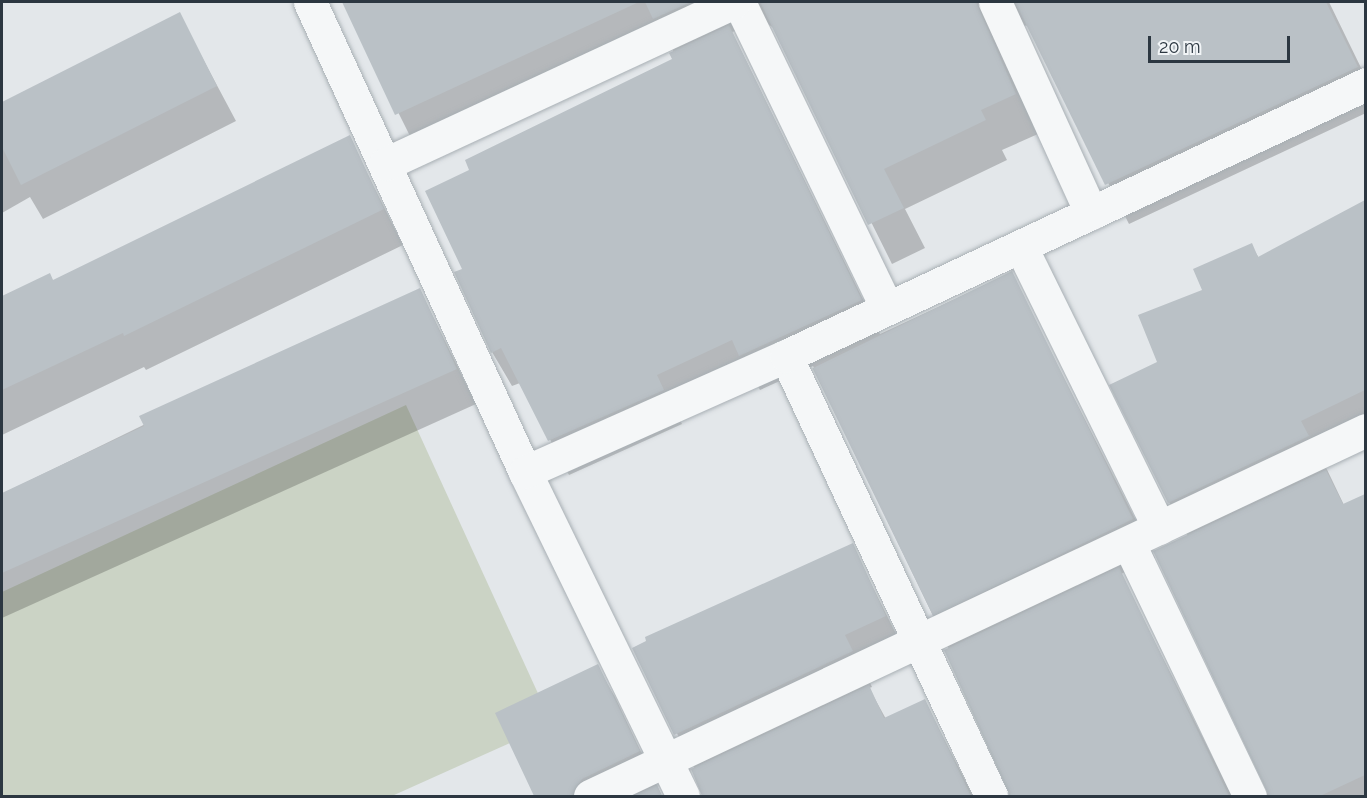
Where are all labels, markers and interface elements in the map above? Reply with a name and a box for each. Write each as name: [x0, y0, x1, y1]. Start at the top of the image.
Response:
scale bar: [1151, 24, 1294, 62]
text: 20 m: [1159, 36, 1201, 57]

